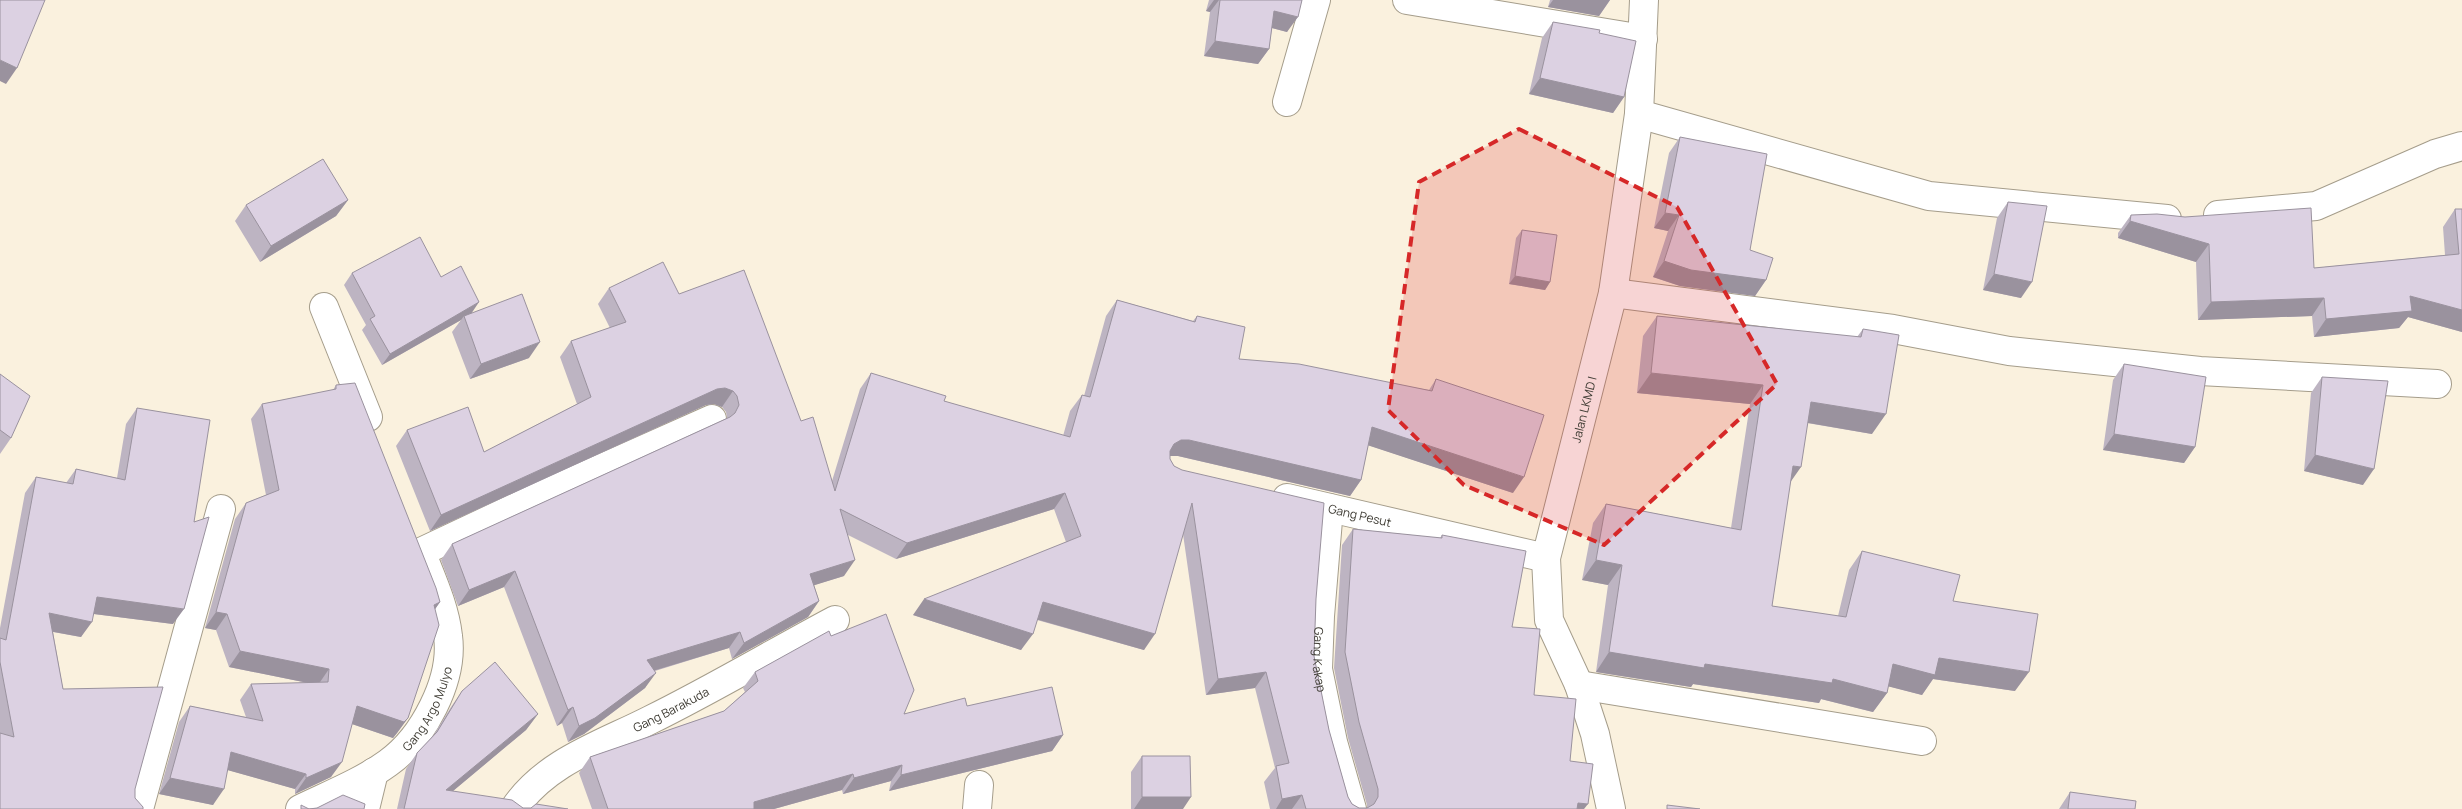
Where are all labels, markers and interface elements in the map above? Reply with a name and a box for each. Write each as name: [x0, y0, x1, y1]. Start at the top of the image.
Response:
street label: Jalan LKMD I: [1567, 375, 1600, 445]
street label: Gang Pesut: [1327, 499, 1393, 531]
street label: Gang Kakap: [1309, 627, 1331, 693]
street label: Gang Argo Mulyo: [398, 665, 455, 754]
street label: Gang Barakuda: [630, 683, 712, 736]

